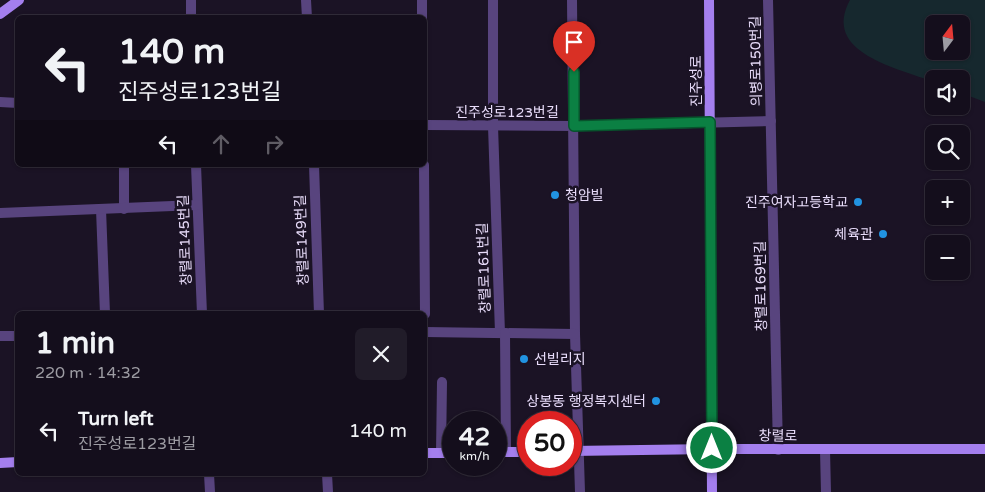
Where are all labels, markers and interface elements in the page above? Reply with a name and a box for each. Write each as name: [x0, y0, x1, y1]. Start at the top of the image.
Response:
street label: 의병로150번길: [747, 15, 765, 107]
north arrow: [925, 15, 970, 60]
map controls: [925, 15, 970, 280]
pin: [553, 21, 595, 72]
icon: arrive: [560, 28, 588, 56]
text: 140 m: [118, 31, 225, 73]
icon: left: [35, 35, 100, 100]
street label: 진주성로: [688, 55, 705, 107]
button: sound: [925, 70, 970, 115]
text: 진주성로123번길: [118, 79, 281, 105]
street label: 진주성로123번길: [455, 104, 559, 121]
button: search: [925, 125, 970, 170]
icon: left: [154, 130, 182, 158]
icon: ahead: [207, 130, 235, 158]
icon: right: [260, 130, 288, 158]
button: +: [925, 180, 970, 225]
place label: 청암빌: [565, 187, 604, 204]
marker: 청암빌: [549, 189, 561, 201]
street label: 창렬로145번길: [175, 194, 195, 286]
street label: 창렬로149번길: [292, 194, 312, 286]
place label: 진주여자고등학교: [745, 194, 848, 211]
marker: 진주여자고등학교: [852, 196, 864, 208]
street label: 창렬로161번길: [474, 222, 494, 314]
place label: 체육관: [834, 226, 873, 243]
marker: 체육관: [877, 228, 889, 240]
button: −: [925, 235, 970, 280]
street label: 창렬로169번길: [752, 240, 770, 332]
text: 1 min: [35, 325, 115, 362]
button: close: [355, 328, 407, 380]
place label: 선빌리지: [534, 351, 586, 368]
marker: 선빌리지: [518, 353, 530, 365]
text: 220 m · 14:32: [35, 363, 141, 383]
place label: 상봉동 행정복지센터: [526, 393, 646, 410]
marker: 상봉동 행정복지센터: [650, 395, 662, 407]
text: Turn left: [78, 408, 154, 430]
speed limit sign: 50: [517, 411, 582, 476]
icon: left: [35, 417, 63, 445]
text: 140 m: [349, 420, 407, 442]
position arrow: [685, 421, 737, 473]
text: 42: [459, 422, 490, 452]
street label: 창렬로: [759, 427, 798, 445]
text: 진주성로123번길: [78, 434, 196, 454]
text: km/h: [459, 449, 490, 463]

